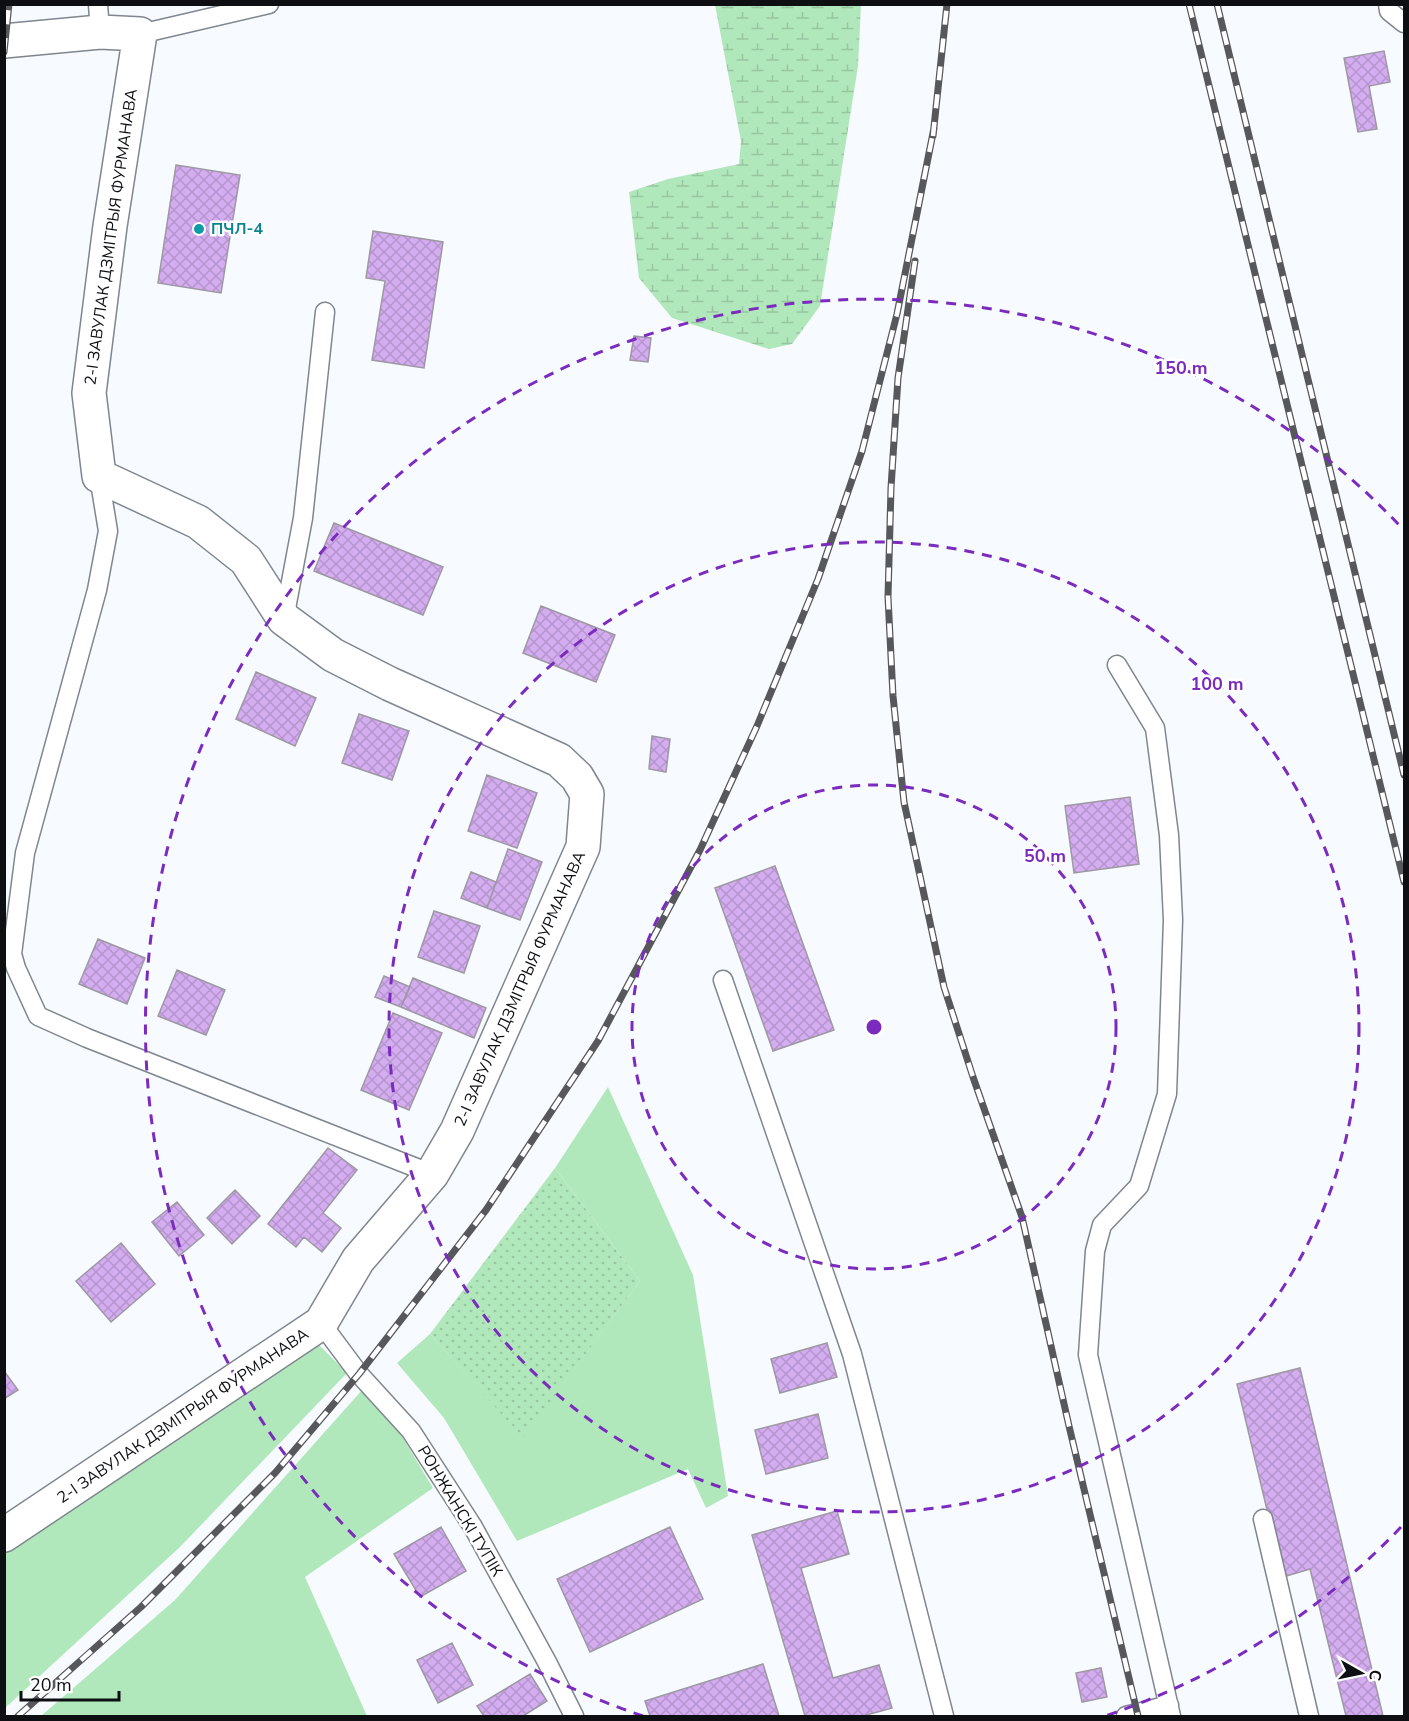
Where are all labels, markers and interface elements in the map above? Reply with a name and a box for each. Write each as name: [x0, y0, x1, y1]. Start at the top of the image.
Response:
street label: 2-І ЗАВУЛАК ДЗМІТРЫЯ ФУРМАНАВА: [79, 87, 143, 387]
place label: ПЧЛ-4: [211, 218, 263, 240]
marker: ПЧЛ-4: [192, 222, 206, 236]
text: 150 m: [1154, 356, 1208, 380]
text: 100 m: [1190, 672, 1244, 696]
text: 50 m: [1024, 844, 1066, 868]
street label: 2-І ЗАВУЛАК ДЗМІТРЫЯ ФУРМАНАВА: [449, 848, 591, 1130]
centre of rings: [864, 1017, 884, 1037]
street label: 2-І ЗАВУЛАК ДЗМІТРЫЯ ФУРМАНАВА: [53, 1323, 313, 1509]
street label: РОНЖАНСКІ ТУПІК: [412, 1441, 508, 1581]
north arrow: [1331, 1643, 1391, 1703]
scale bar: [21, 1664, 118, 1702]
text: С: [1363, 1668, 1387, 1682]
text: 20 m: [30, 1673, 72, 1697]

